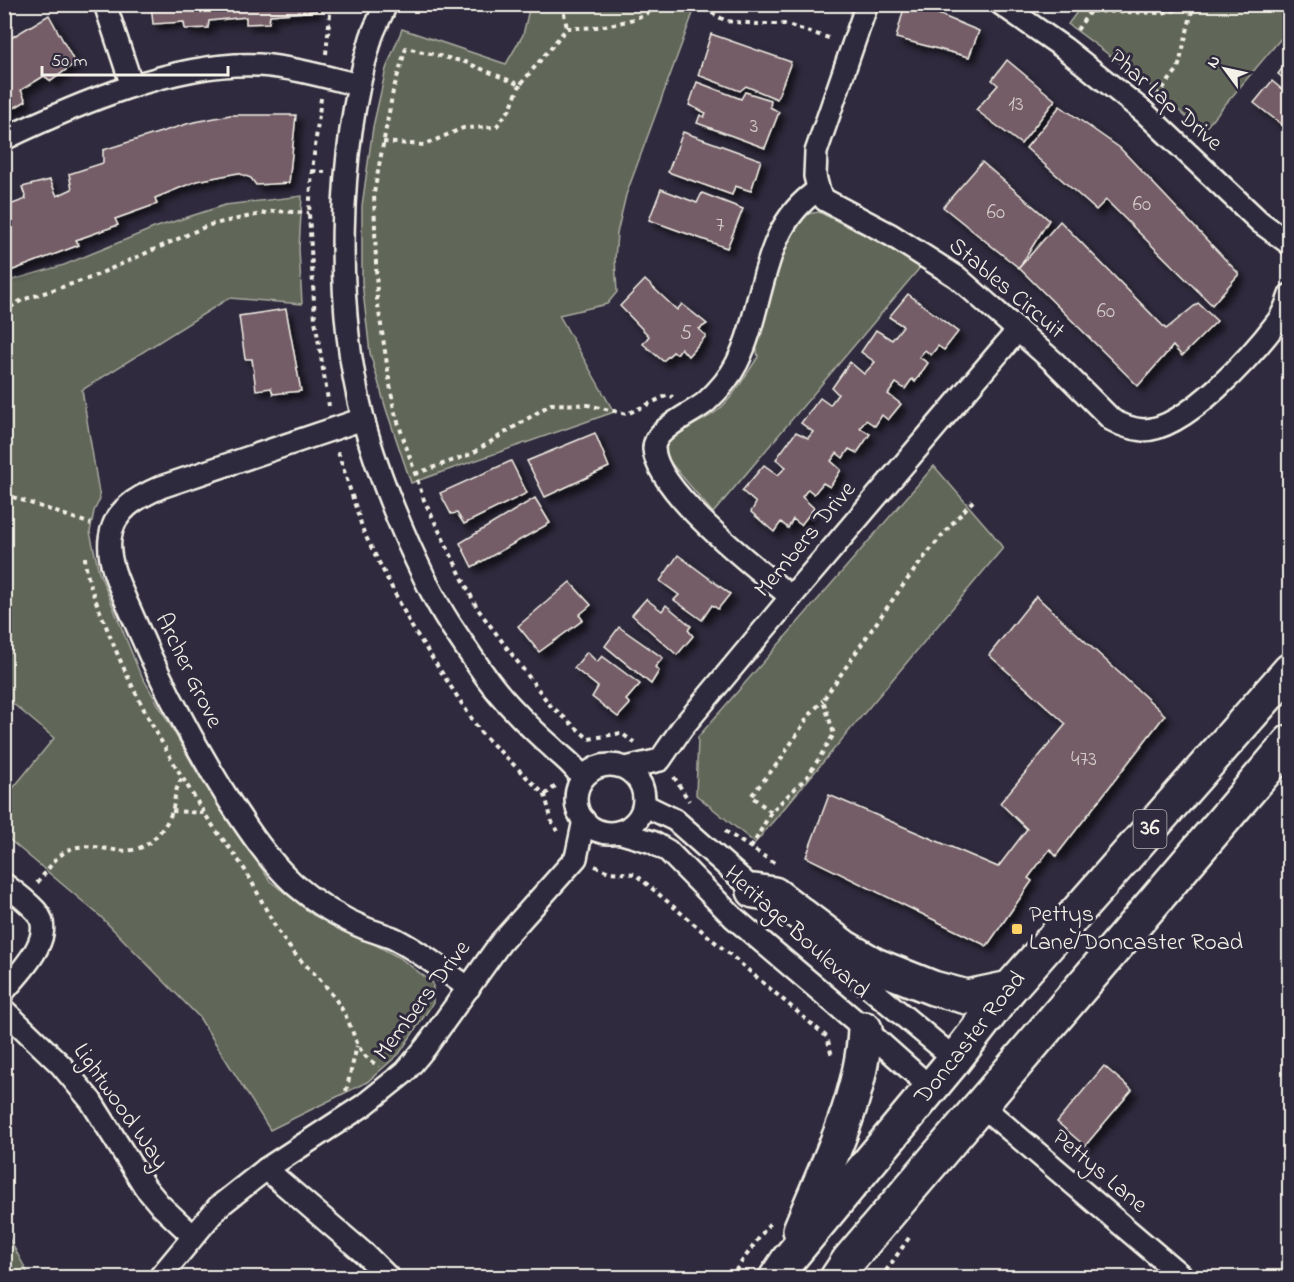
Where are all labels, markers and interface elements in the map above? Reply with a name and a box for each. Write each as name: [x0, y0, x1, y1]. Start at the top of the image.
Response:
scale bar: [42, 39, 228, 77]
north arrow: [1195, 39, 1255, 99]
street label: Phar Lap Drive: [1100, 41, 1230, 161]
text: 50 m: [51, 49, 88, 75]
text: N: [1201, 51, 1227, 73]
house number: 13: [1008, 90, 1024, 120]
house number: 3: [750, 112, 758, 142]
house number: 60: [1133, 190, 1151, 220]
house number: 60: [987, 198, 1005, 228]
house number: 7: [716, 211, 725, 241]
street label: Stables Circuit: [940, 230, 1072, 348]
house number: 60: [1097, 297, 1115, 327]
house number: 5: [680, 319, 692, 349]
street label: Members Drive: [747, 474, 866, 606]
street label: Archer Grove: [145, 608, 231, 735]
house number: 473: [1071, 745, 1097, 775]
road number: 36: [1134, 810, 1166, 848]
street label: Heritage Boulevard: [715, 858, 877, 1008]
place label: Pettys Lane/Doncaster Road: [1029, 898, 1244, 961]
marker: Pettys Lane/Doncaster Road: [1010, 922, 1024, 936]
street label: Members Drive: [366, 933, 480, 1069]
street label: Doncaster Road: [906, 963, 1035, 1113]
street label: Lightwood Way: [63, 1037, 177, 1178]
street label: Pettys Lane: [1043, 1122, 1155, 1223]

